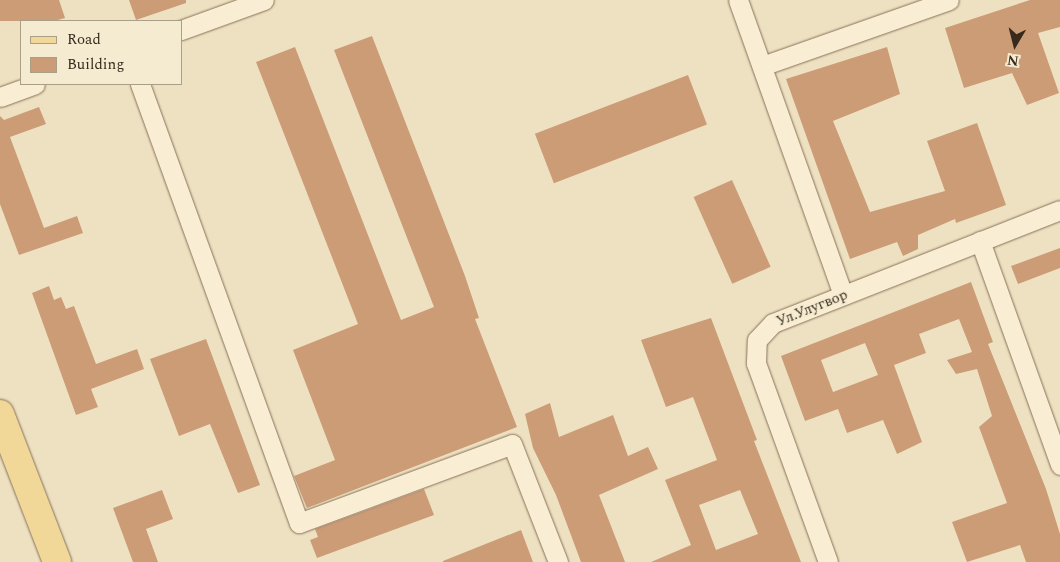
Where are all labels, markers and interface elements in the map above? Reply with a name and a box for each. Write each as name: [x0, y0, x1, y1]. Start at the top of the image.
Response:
legend: [20, 20, 182, 85]
north arrow: [990, 20, 1040, 70]
text: Road: [67, 28, 101, 51]
text: N: [1006, 49, 1020, 72]
text: Building: [67, 53, 124, 76]
street label: Ул.Улугвор: [774, 286, 850, 330]

